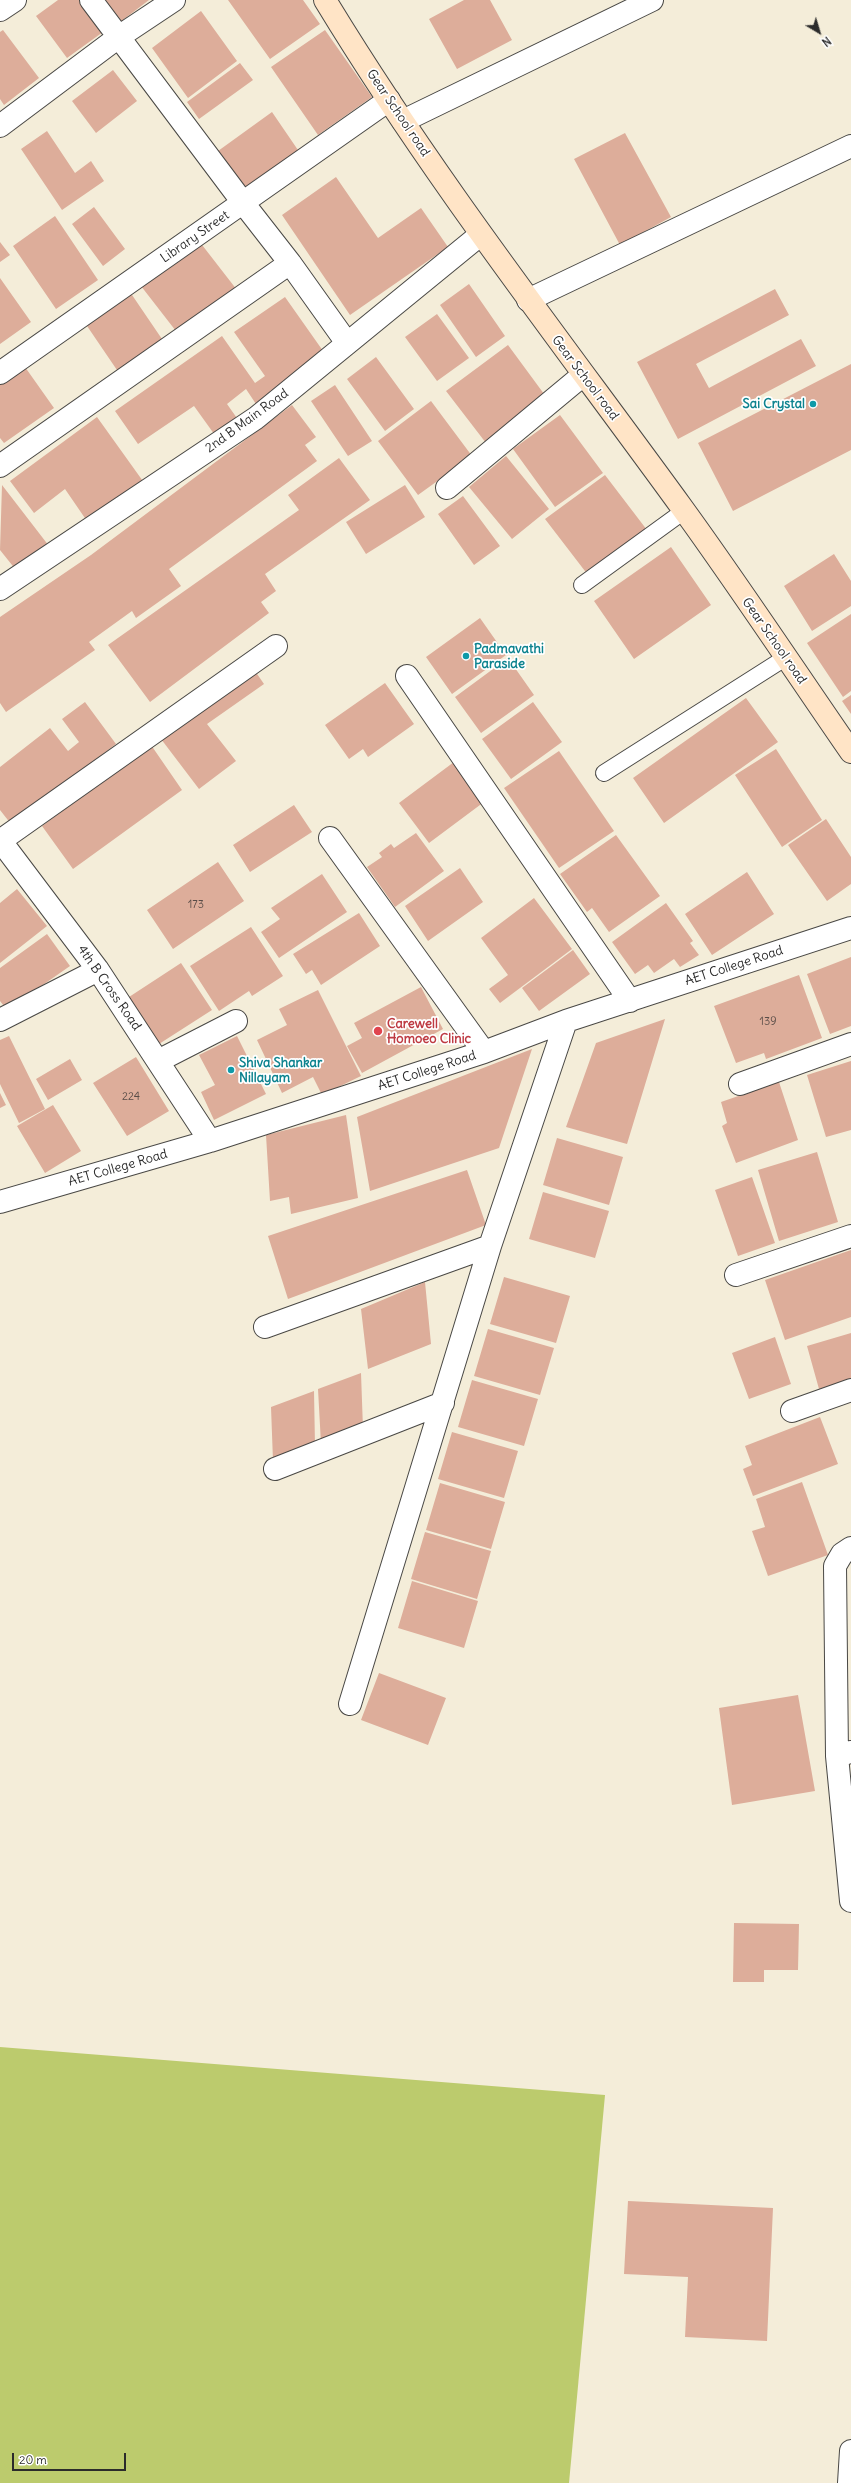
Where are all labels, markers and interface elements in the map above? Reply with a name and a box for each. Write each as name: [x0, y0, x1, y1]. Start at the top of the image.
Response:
north arrow: [799, 12, 839, 52]
text: N: [819, 34, 834, 49]
street label: Gear School road: [363, 66, 433, 160]
street label: Library Street: [158, 208, 232, 266]
street label: Gear School road: [548, 333, 622, 423]
street label: 2nd B Main Road: [202, 386, 292, 456]
place label: Sai Crystal: [743, 396, 805, 412]
marker: Sai Crystal: [808, 399, 818, 409]
street label: Gear School road: [738, 595, 810, 687]
place label: Padmavathi Paraside: [474, 641, 544, 672]
marker: Padmavathi Paraside: [461, 651, 471, 661]
house number: 173: [188, 898, 204, 912]
street label: 4th B Cross Road: [74, 942, 144, 1034]
street label: AET College Road: [683, 943, 785, 989]
house number: 139: [760, 1015, 776, 1029]
place label: Carewell Homoeo Clinic: [387, 1016, 471, 1047]
marker: Carewell Homoeo Clinic: [372, 1025, 384, 1037]
street label: AET College Road: [376, 1048, 478, 1094]
place label: Shiva Shankar Nillayam: [239, 1055, 322, 1086]
marker: Shiva Shankar Nillayam: [226, 1065, 236, 1075]
house number: 224: [122, 1090, 140, 1104]
street label: AET College Road: [67, 1146, 169, 1190]
scale bar: [14, 2445, 128, 2471]
text: 20 m: [19, 2452, 47, 2467]

